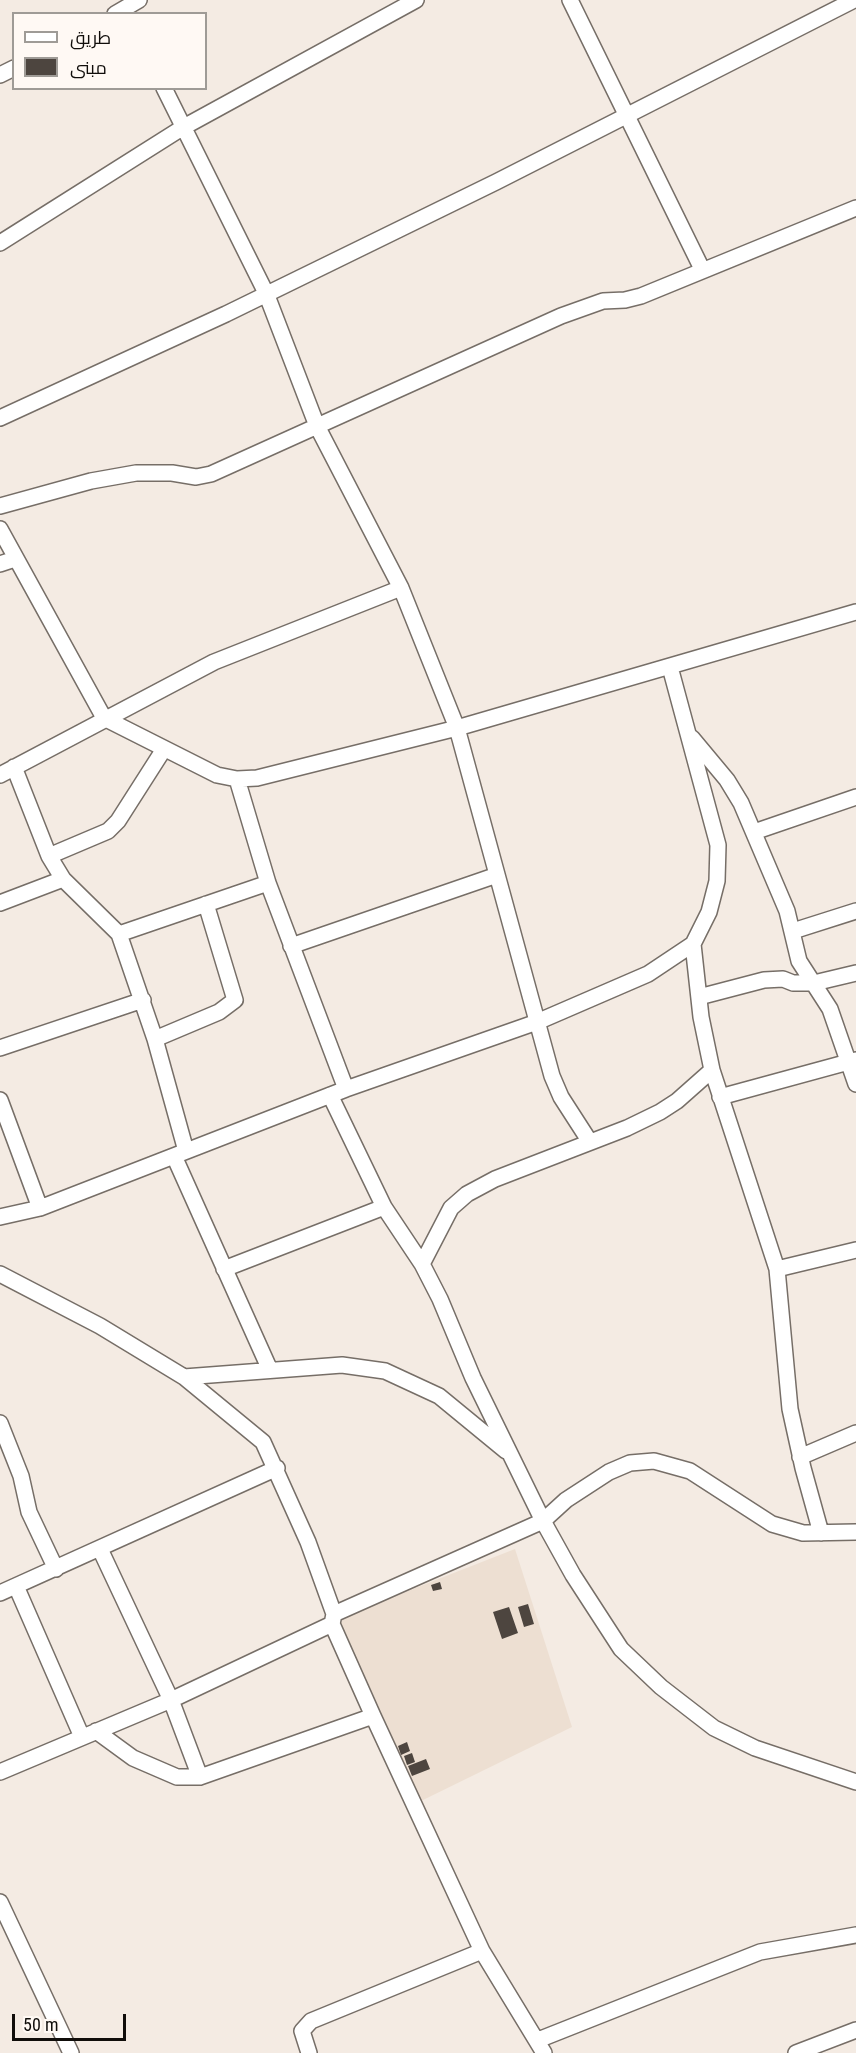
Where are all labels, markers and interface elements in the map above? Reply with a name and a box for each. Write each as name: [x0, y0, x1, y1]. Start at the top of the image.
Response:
legend: [12, 12, 207, 90]
text: طريق: [70, 27, 111, 48]
text: مبنى: [70, 57, 107, 78]
scale bar: [15, 2002, 129, 2040]
text: 50 m: [23, 2014, 58, 2035]

